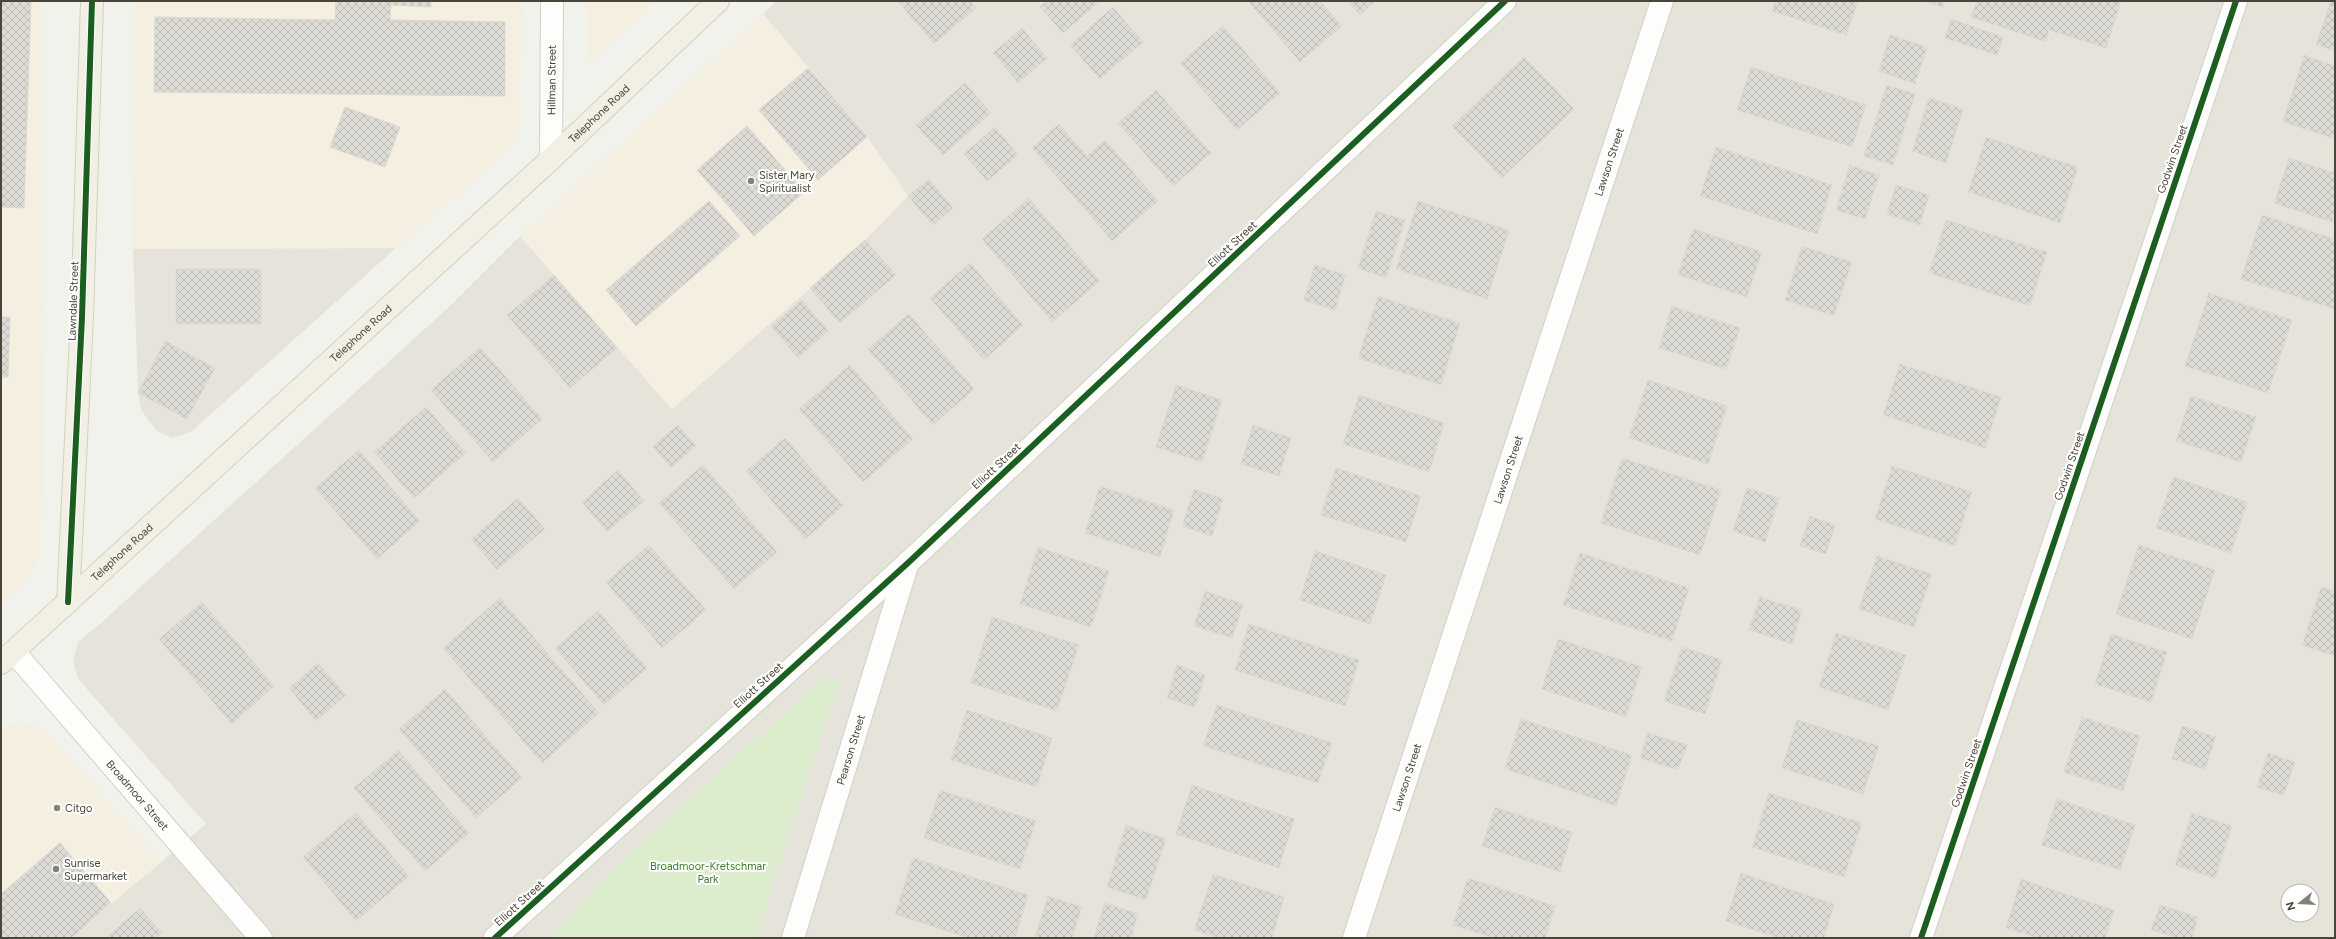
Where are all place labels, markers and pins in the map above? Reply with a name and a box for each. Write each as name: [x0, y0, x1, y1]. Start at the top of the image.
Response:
place label: Sister Mary Spiritualist: [759, 169, 815, 195]
marker: Sister Mary Spiritualist: [746, 176, 756, 186]
place label: Citgo: [65, 802, 92, 815]
marker: Citgo: [52, 803, 62, 813]
place label: Sunrise Supermarket: [64, 857, 127, 883]
marker: Sunrise Supermarket: [51, 864, 61, 874]

